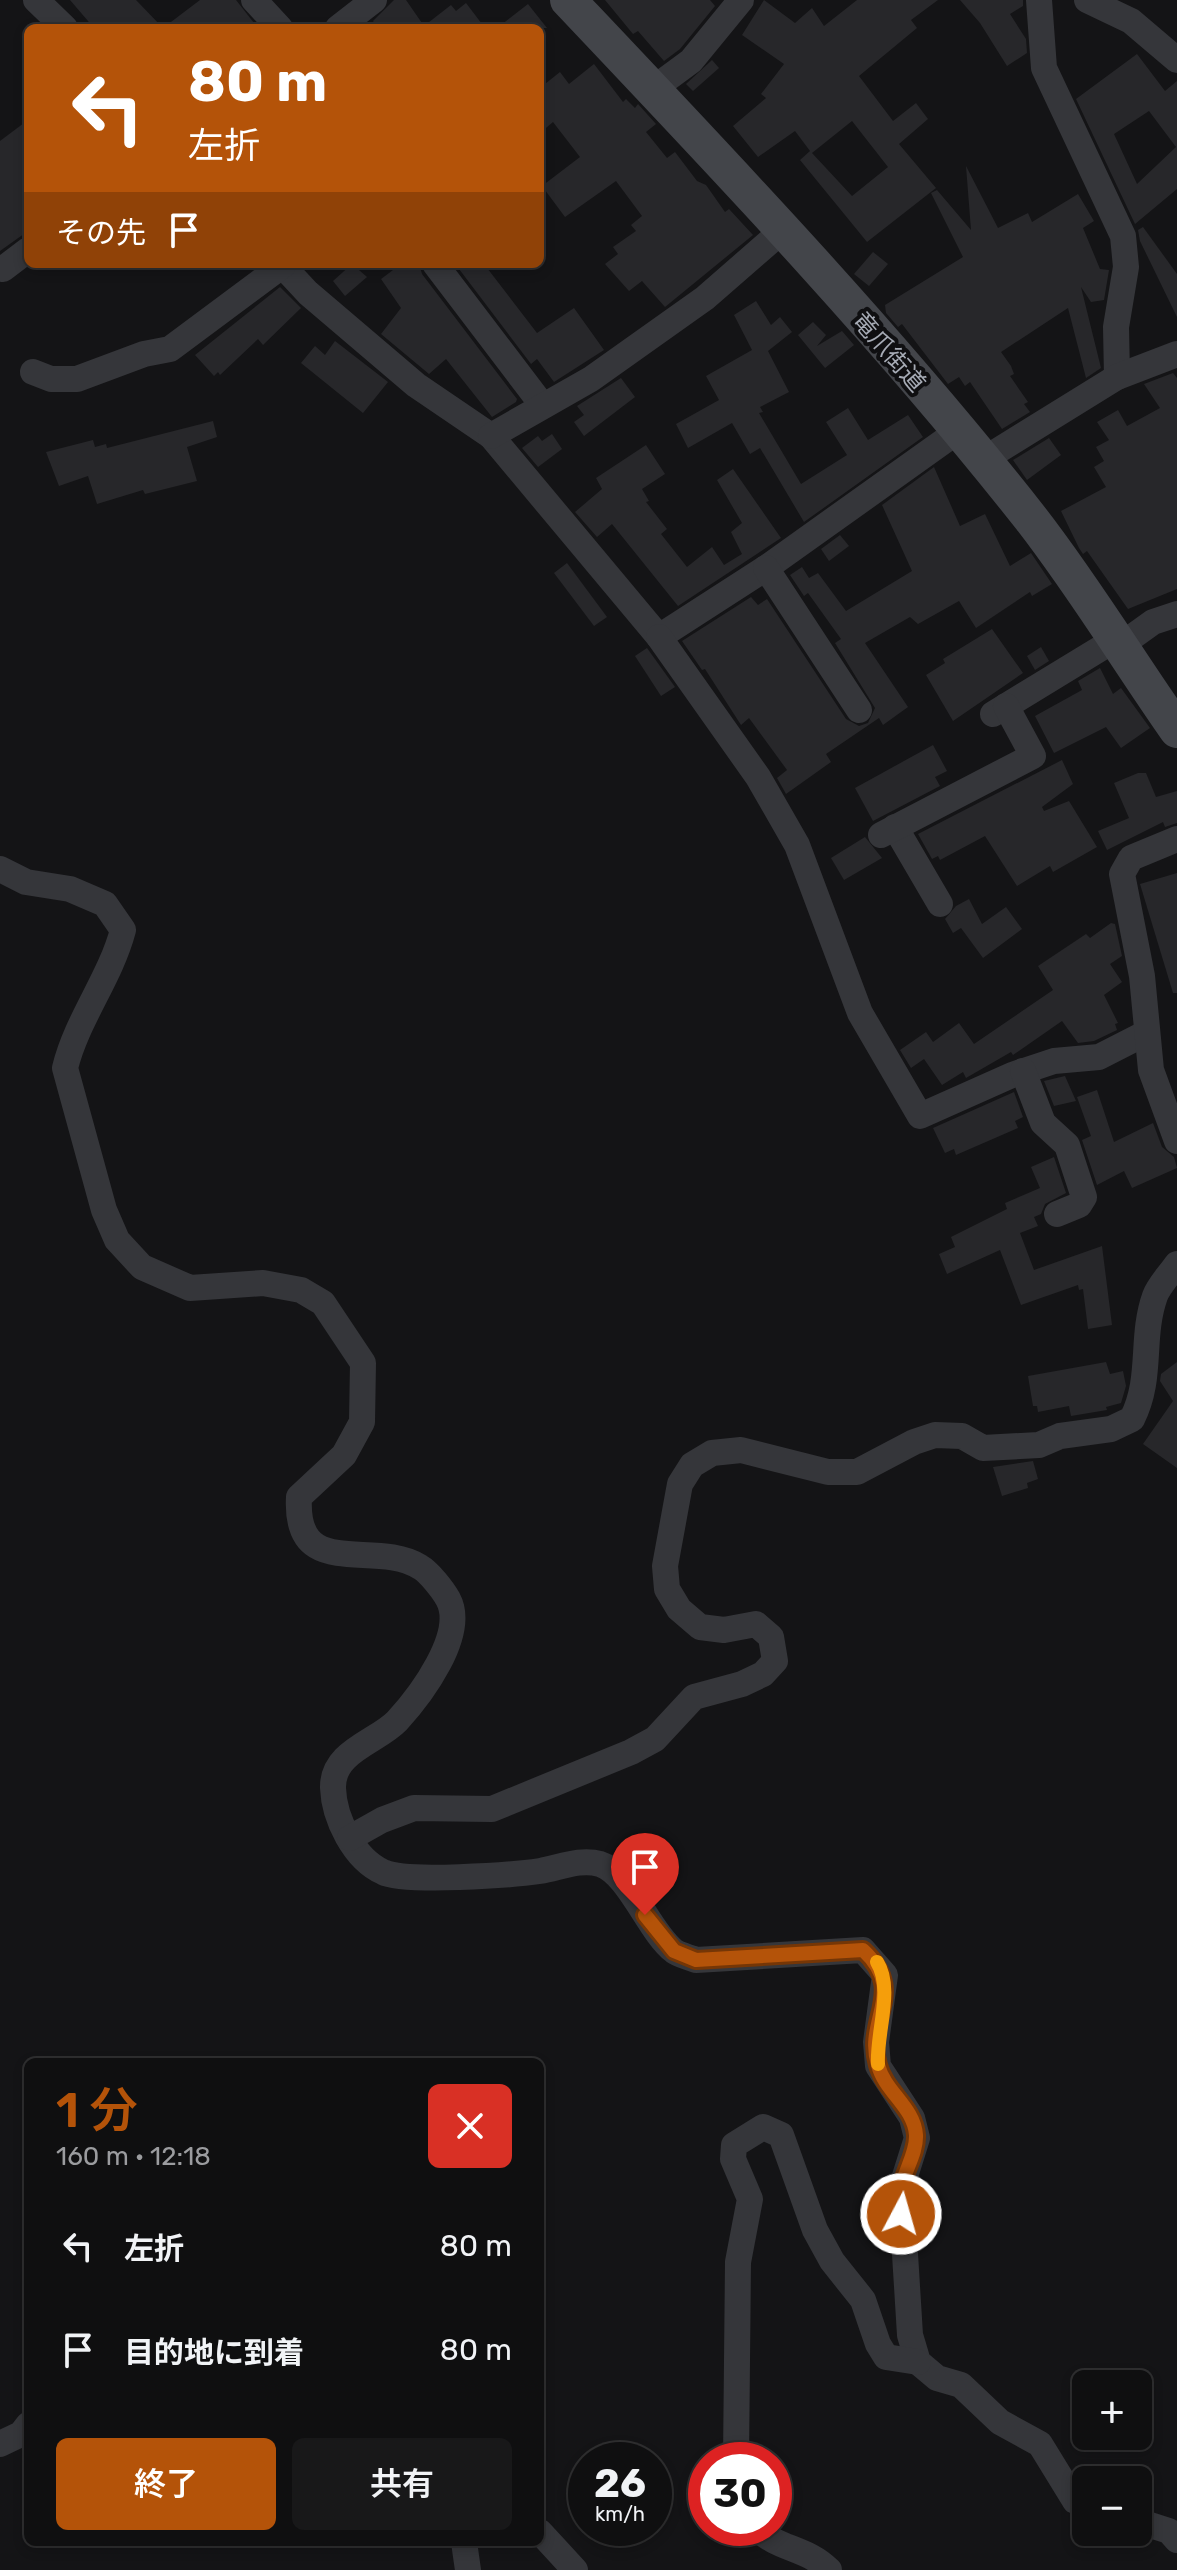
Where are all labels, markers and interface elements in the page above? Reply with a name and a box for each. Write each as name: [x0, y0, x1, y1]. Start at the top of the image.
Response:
text: 80 m: [188, 49, 327, 115]
icon: left: [56, 56, 160, 160]
text: 左折: [188, 124, 260, 167]
icon: arrive: [162, 208, 206, 252]
text: その先: [56, 215, 146, 251]
street label: 竜爪街道: [847, 307, 931, 397]
pin: [611, 1833, 679, 1915]
icon: arrive: [623, 1845, 667, 1889]
text: 1 分: [56, 2082, 138, 2139]
button: close: [428, 2084, 512, 2168]
text: 160 m · 12:18: [56, 2141, 211, 2172]
position arrow: [859, 2172, 943, 2256]
icon: left: [56, 2224, 100, 2268]
text: 80 m: [440, 2228, 512, 2264]
text: 左折: [124, 2231, 184, 2267]
icon: arrive: [56, 2328, 100, 2372]
text: 80 m: [440, 2332, 512, 2368]
text: 目的地に到着: [124, 2335, 304, 2371]
map controls: [1072, 2370, 1152, 2546]
button: +: [1072, 2370, 1152, 2450]
button: 終了: [56, 2438, 276, 2530]
button: 共有: [292, 2438, 512, 2530]
speed limit sign: 30: [688, 2442, 792, 2546]
text: 26: [594, 2460, 646, 2507]
button: −: [1072, 2466, 1152, 2546]
text: km/h: [595, 2502, 645, 2526]

